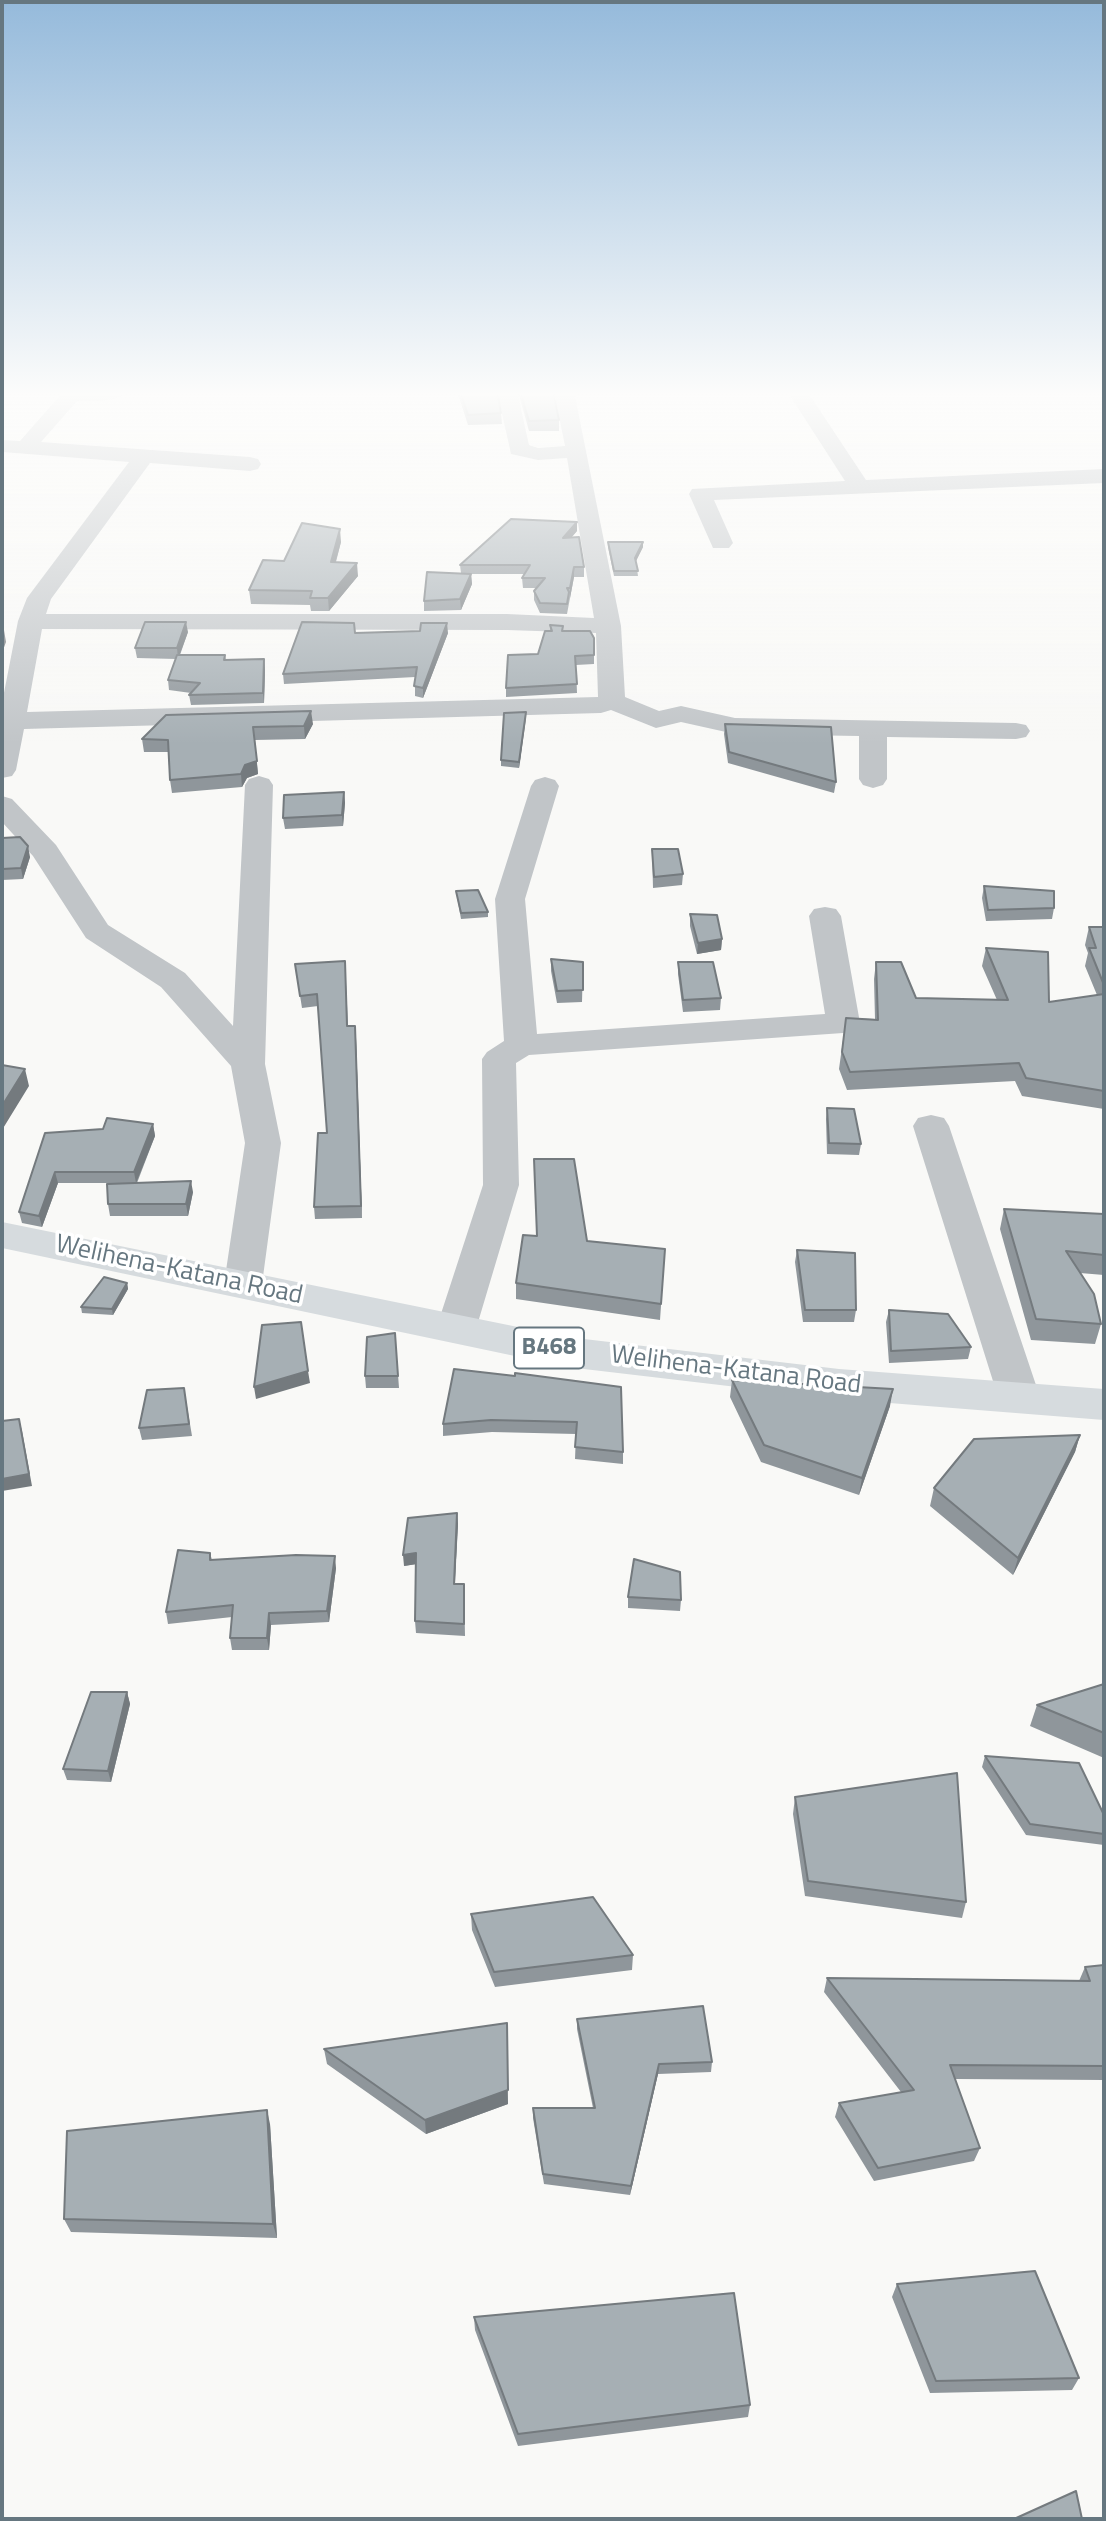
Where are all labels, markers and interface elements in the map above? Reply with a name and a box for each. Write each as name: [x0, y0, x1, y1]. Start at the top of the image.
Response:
street label: Welihena-Katana Road: [53, 1230, 305, 1312]
road number: B468: [514, 1328, 584, 1368]
street label: Welihena-Katana Road: [609, 1340, 863, 1402]

